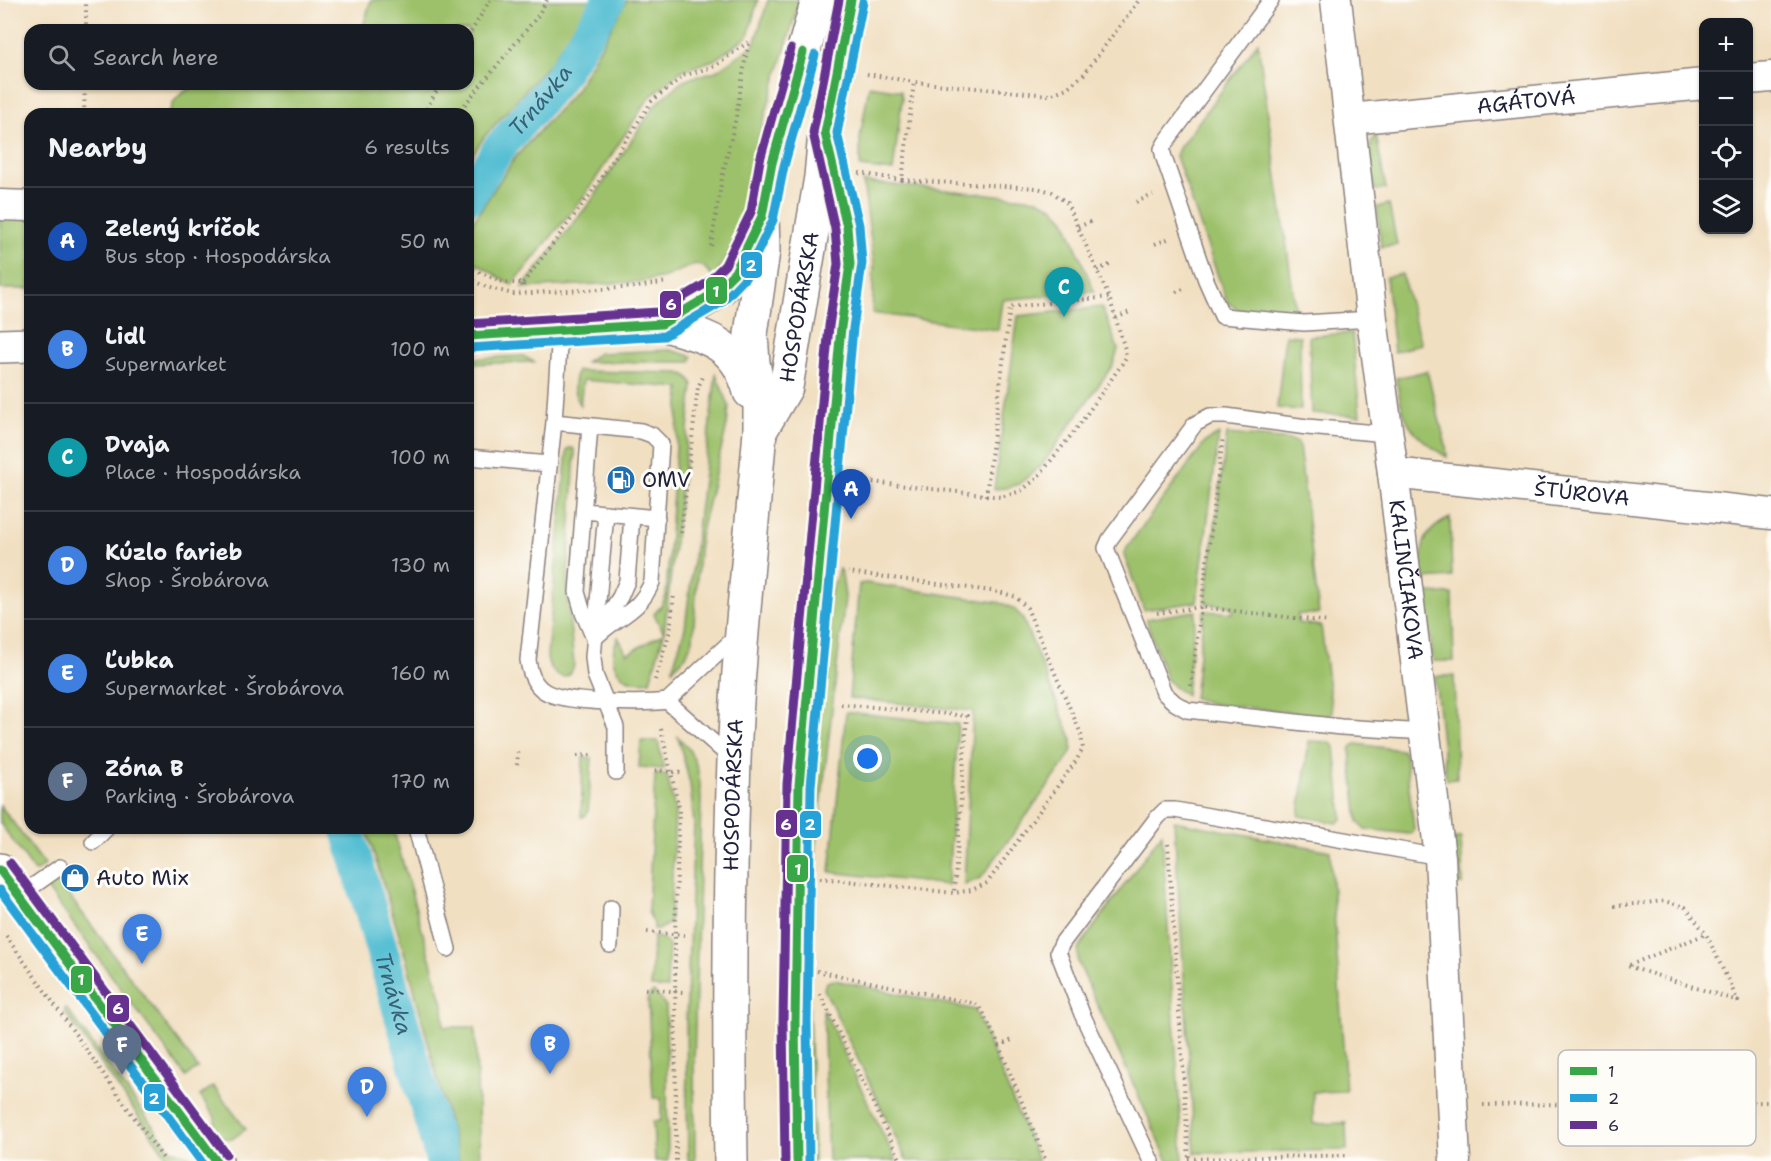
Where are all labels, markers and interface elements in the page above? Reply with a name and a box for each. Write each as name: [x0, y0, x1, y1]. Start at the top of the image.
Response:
map controls: [1699, 18, 1753, 234]
button: +: [1699, 18, 1753, 72]
search box: [24, 24, 474, 90]
icon: search: [45, 41, 78, 74]
text: Search here: [93, 43, 219, 72]
water label: Trnávka: [502, 59, 579, 142]
button: −: [1699, 72, 1753, 126]
street label: AGÁTOVÁ: [1475, 82, 1577, 120]
button: locate: [1699, 126, 1753, 180]
text: Nearby: [48, 130, 147, 165]
text: 6 results: [364, 134, 450, 160]
button: layers: [1699, 180, 1753, 234]
text: Zelený kríčok: [105, 214, 260, 243]
text: A: [60, 228, 75, 254]
text: 50 m: [400, 228, 450, 254]
street label: HOSPODÁRSKA: [773, 230, 826, 385]
text: Bus stop · Hospodárska: [105, 243, 331, 269]
line badge: 2: [740, 251, 763, 279]
text: 2: [745, 255, 757, 276]
pin: C: [1044, 268, 1084, 317]
line badge: 1: [705, 276, 728, 305]
text: 1: [712, 281, 720, 302]
line badge: 6: [659, 290, 682, 319]
text: 6: [665, 294, 677, 315]
text: Lidl: [105, 322, 146, 351]
text: B: [61, 336, 74, 362]
text: 100 m: [390, 336, 450, 362]
text: Supermarket: [105, 351, 227, 377]
text: Dvaja: [105, 430, 170, 459]
text: C: [61, 444, 74, 470]
text: 100 m: [390, 444, 450, 470]
text: Place · Hospodárska: [105, 459, 301, 485]
fuel station icon: OMV: [605, 464, 637, 496]
place label: OMV: [642, 466, 691, 494]
pin: A: [832, 470, 870, 519]
street label: ŠTÚROVA: [1533, 473, 1631, 513]
street label: KALINČIAKOVA: [1382, 498, 1430, 662]
text: Kúzlo farieb: [105, 538, 243, 567]
text: D: [60, 552, 75, 578]
text: 130 m: [391, 552, 450, 578]
text: Shop · Šrobárova: [105, 567, 269, 593]
text: Ľubka: [105, 646, 174, 675]
text: E: [61, 660, 74, 686]
text: 160 m: [391, 660, 450, 686]
text: Supermarket · Šrobárova: [105, 675, 344, 701]
street label: HOSPODÁRSKA: [717, 718, 750, 871]
your location: [853, 744, 882, 773]
text: Zóna B: [105, 754, 184, 783]
text: F: [62, 768, 73, 794]
text: 170 m: [391, 768, 450, 794]
text: Parking · Šrobárova: [105, 783, 294, 809]
line badge: 6: [775, 809, 798, 838]
line badge: 2: [799, 810, 822, 839]
text: 6: [780, 814, 792, 835]
text: 2: [804, 814, 816, 835]
line badge: 1: [786, 854, 809, 883]
text: 1: [794, 859, 802, 880]
shop icon: Auto Mix: [59, 862, 91, 894]
place label: Auto Mix: [96, 864, 189, 892]
pin: E: [122, 914, 162, 964]
water label: Trnávka: [369, 949, 420, 1038]
line badge: 1: [70, 965, 93, 994]
text: 1: [77, 969, 85, 990]
line badge: 6: [106, 994, 130, 1023]
text: 6: [112, 998, 124, 1019]
pin: B: [530, 1024, 570, 1074]
pin: F: [102, 1026, 142, 1075]
legend: [1558, 1050, 1756, 1146]
text: 1: [1608, 1061, 1615, 1082]
pin: D: [348, 1068, 386, 1117]
line badge: 2: [143, 1083, 166, 1112]
text: 2: [148, 1088, 160, 1109]
text: 2: [1608, 1088, 1619, 1109]
text: 6: [1608, 1115, 1619, 1136]

